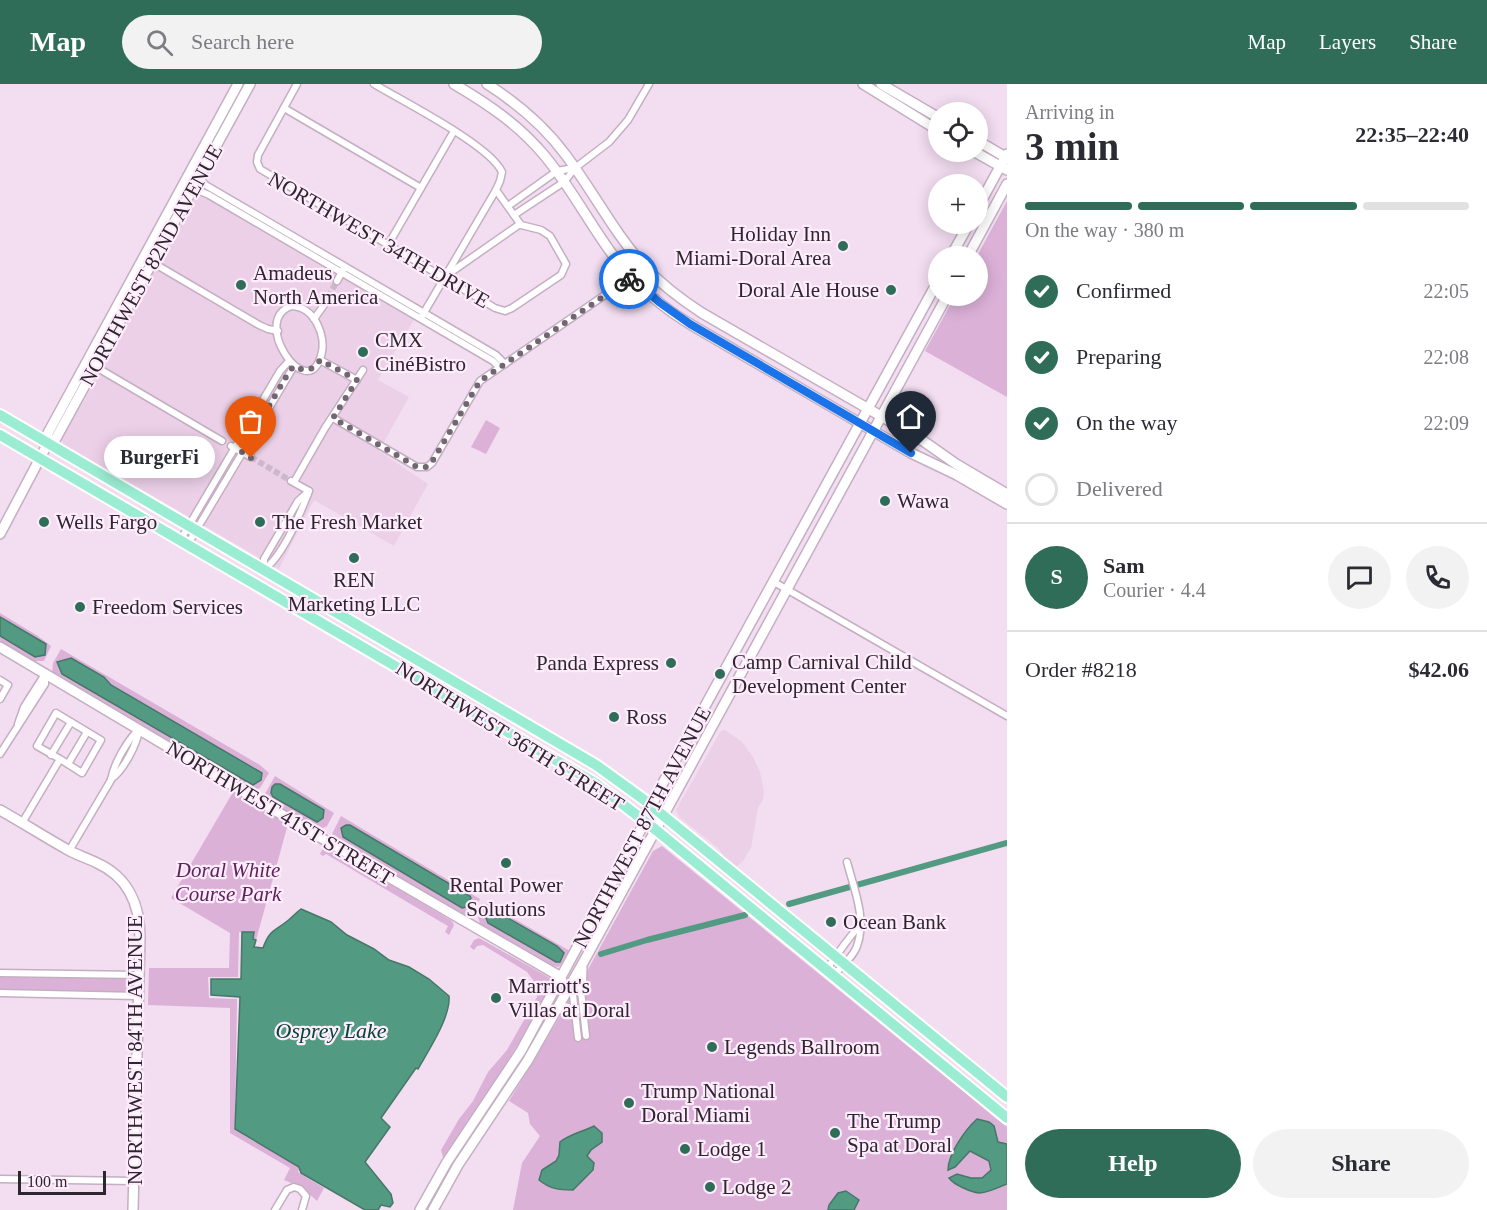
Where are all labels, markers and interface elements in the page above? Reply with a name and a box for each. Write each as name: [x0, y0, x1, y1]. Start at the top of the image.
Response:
search box: [122, 15, 542, 69]
text: Map: [30, 26, 86, 57]
icon: search: [143, 26, 176, 59]
text: Search here: [191, 29, 294, 54]
text: Map: [1248, 30, 1286, 54]
text: Layers: [1319, 30, 1376, 54]
text: Share: [1409, 30, 1457, 54]
text: Arriving in: [1025, 101, 1114, 123]
map controls: [928, 102, 988, 306]
button: locate: [928, 102, 988, 162]
text: 22:35–22:40: [1355, 122, 1469, 147]
text: 3 min: [1025, 125, 1119, 168]
street label: NORTHWEST 82ND AVENUE: [75, 140, 227, 390]
street label: NORTHWEST 34TH DRIVE: [264, 167, 494, 313]
button: +: [928, 174, 988, 234]
text: On the way · 380 m: [1025, 219, 1184, 241]
place label: Holiday Inn Miami-Doral Area: [675, 222, 832, 270]
marker: Holiday Inn Miami-Doral Area: [836, 239, 850, 253]
button: −: [928, 246, 988, 306]
courier: [599, 249, 659, 309]
place label: Amadeus North America: [253, 261, 379, 309]
icon: bike: [613, 263, 646, 296]
icon: check: [1025, 275, 1058, 308]
marker: Amadeus North America: [234, 278, 248, 292]
place label: Doral Ale House: [738, 278, 879, 302]
text: Confirmed: [1076, 278, 1171, 303]
text: 22:05: [1423, 280, 1469, 302]
marker: Doral Ale House: [884, 283, 898, 297]
place label: CMX CinéBistro: [375, 328, 466, 376]
icon: check: [1025, 341, 1058, 374]
text: Preparing: [1076, 344, 1162, 369]
marker: CMX CinéBistro: [356, 345, 370, 359]
text: 22:08: [1423, 346, 1469, 368]
pin: [885, 391, 936, 453]
pin: [225, 396, 276, 458]
icon: home: [894, 400, 927, 433]
icon: bag: [234, 405, 267, 438]
icon: check: [1025, 407, 1058, 440]
text: On the way: [1076, 410, 1177, 435]
text: 22:09: [1423, 412, 1469, 434]
callout: BurgerFi: [104, 437, 215, 479]
text: BurgerFi: [120, 446, 199, 468]
text: Delivered: [1076, 476, 1163, 501]
place label: Wawa: [897, 489, 950, 513]
marker: Wawa: [878, 494, 892, 508]
place label: Wells Fargo: [56, 510, 157, 534]
place label: The Fresh Market: [272, 510, 423, 534]
marker: Wells Fargo: [37, 515, 51, 529]
marker: The Fresh Market: [253, 515, 267, 529]
button: chat: [1328, 546, 1391, 609]
button: phone: [1406, 546, 1469, 609]
marker: REN Marketing LLC: [347, 551, 361, 565]
text: Sam: [1103, 553, 1145, 578]
text: S: [1050, 564, 1063, 589]
place label: REN Marketing LLC: [288, 568, 420, 616]
text: Courier · 4.4: [1103, 579, 1206, 601]
place label: Freedom Services: [92, 595, 243, 619]
marker: Freedom Services: [73, 600, 87, 614]
place label: Camp Carnival Child Development Center: [732, 650, 912, 698]
place label: Panda Express: [536, 651, 659, 675]
street label: NORTHWEST 36TH STREET: [392, 656, 629, 816]
marker: Panda Express: [664, 656, 678, 670]
text: Order #8218: [1025, 657, 1137, 682]
text: $42.06: [1409, 657, 1469, 682]
marker: Camp Carnival Child Development Center: [713, 667, 727, 681]
street label: NORTHWEST 87TH AVENUE: [568, 702, 716, 952]
place label: Ross: [626, 705, 667, 729]
marker: Ross: [607, 710, 621, 724]
street label: NORTHWEST 41ST STREET: [162, 736, 398, 890]
marker: Rental Power Solutions: [499, 856, 513, 870]
park label: Doral White Course Park: [175, 858, 282, 906]
place label: Rental Power Solutions: [449, 873, 563, 921]
place label: Ocean Bank: [843, 910, 947, 934]
street label: NORTHWEST 84TH AVENUE: [123, 915, 147, 1185]
marker: Ocean Bank: [824, 915, 838, 929]
place label: Marriott's Villas at Doral: [508, 974, 631, 1022]
marker: Marriott's Villas at Doral: [489, 991, 503, 1005]
water label: Osprey Lake: [276, 1018, 387, 1043]
place label: Legends Ballroom: [724, 1035, 880, 1059]
marker: Legends Ballroom: [705, 1040, 719, 1054]
place label: Trump National Doral Miami: [641, 1079, 775, 1127]
marker: Trump National Doral Miami: [622, 1096, 636, 1110]
place label: The Trump Spa at Doral: [847, 1109, 952, 1157]
marker: The Trump Spa at Doral: [828, 1126, 842, 1140]
button: Help: [1025, 1129, 1241, 1198]
button: Share: [1253, 1129, 1469, 1198]
place label: Lodge 1: [697, 1137, 766, 1161]
marker: Lodge 1: [678, 1142, 692, 1156]
scale bar: [18, 1168, 106, 1196]
text: 100 m: [27, 1173, 67, 1190]
place label: Lodge 2: [722, 1175, 791, 1199]
marker: Lodge 2: [703, 1180, 717, 1194]

